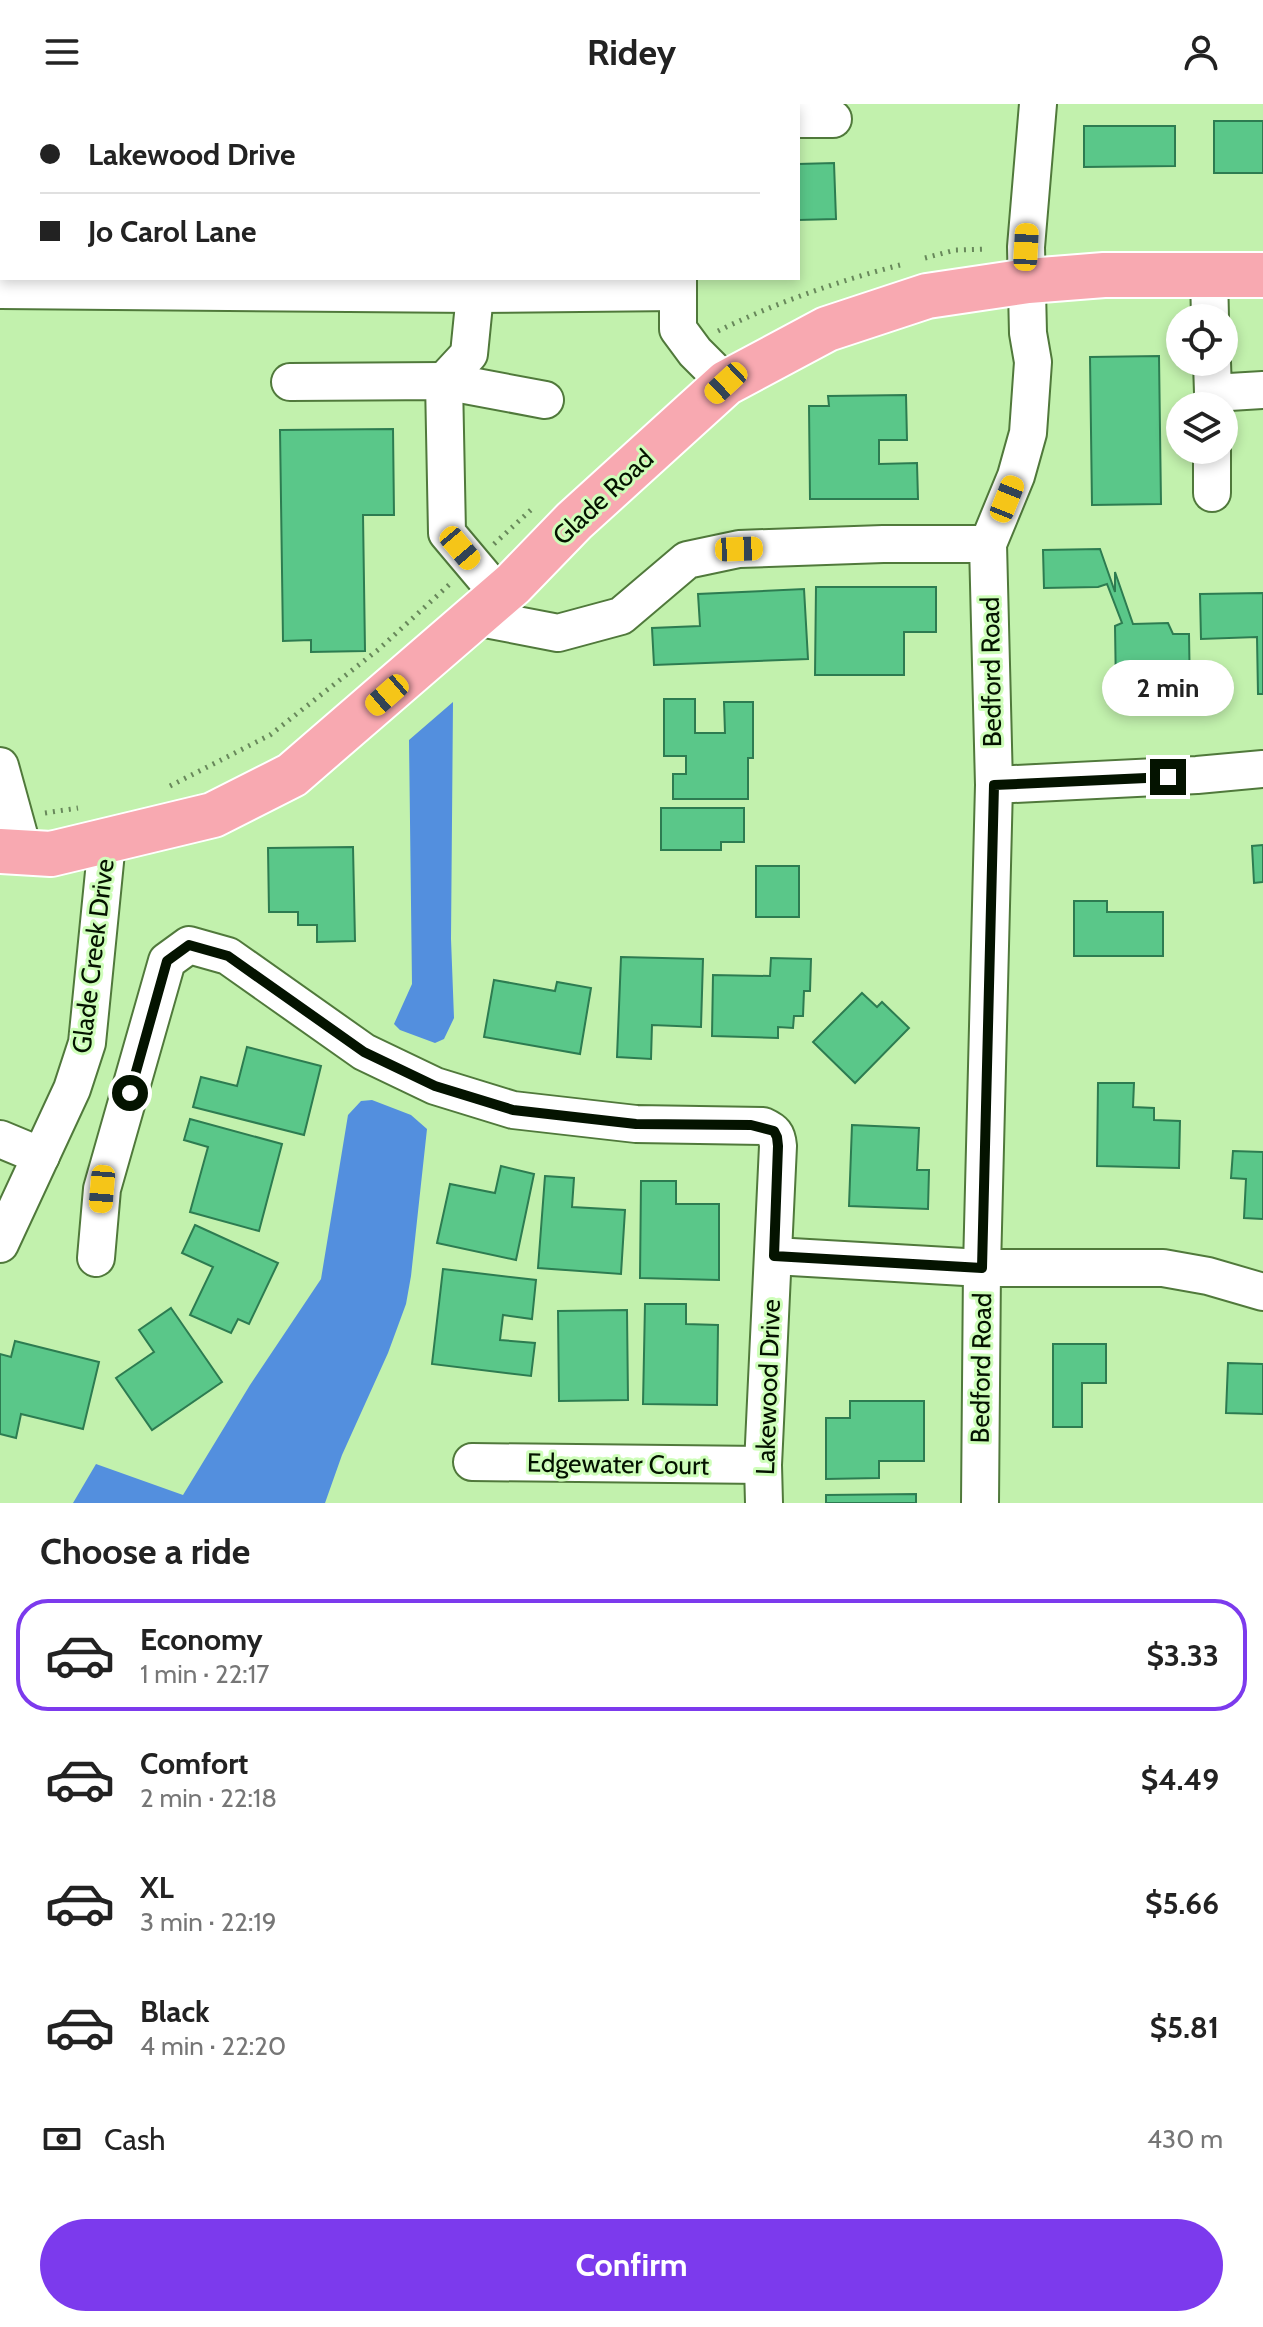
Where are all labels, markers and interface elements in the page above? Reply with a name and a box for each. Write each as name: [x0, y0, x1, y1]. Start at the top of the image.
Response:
icon: menu: [40, 30, 84, 74]
text: Ridey: [587, 30, 676, 74]
icon: person: [1179, 30, 1223, 74]
text: Lakewood Drive: [88, 136, 296, 173]
text: Jo Carol Lane: [88, 213, 256, 250]
car: [1013, 222, 1039, 272]
map controls: [1166, 304, 1238, 464]
button: locate: [1166, 304, 1238, 376]
car: [700, 358, 752, 408]
button: layers: [1166, 392, 1238, 464]
street label: Glade Road: [546, 442, 660, 552]
car: [987, 472, 1027, 526]
car: [435, 522, 485, 574]
car: [715, 536, 763, 562]
street label: Bedford Road: [974, 596, 1008, 748]
callout: 2 min: [1102, 661, 1234, 717]
car: [361, 670, 413, 720]
text: 2 min: [1137, 672, 1199, 704]
route end: [1150, 759, 1186, 795]
street label: Glade Creek Drive: [65, 857, 121, 1055]
route start: [112, 1075, 148, 1111]
car: [88, 1164, 116, 1214]
street label: Bedford Road: [964, 1292, 998, 1444]
street label: Lakewood Drive: [749, 1299, 787, 1475]
street label: Edgewater Court: [527, 1446, 710, 1482]
text: Choose a ride: [40, 1529, 250, 1573]
icon: car: [44, 1619, 116, 1691]
text: Economy: [140, 1621, 263, 1658]
text: $3.33: [1146, 1637, 1219, 1674]
text: 1 min · 22:17: [140, 1658, 269, 1690]
icon: car: [44, 1743, 116, 1815]
text: Comfort: [140, 1745, 248, 1782]
text: $4.49: [1141, 1761, 1219, 1798]
text: 2 min · 22:18: [140, 1782, 277, 1814]
icon: car: [44, 1867, 116, 1939]
text: XL: [140, 1869, 174, 1906]
text: $5.66: [1145, 1885, 1219, 1922]
text: 3 min · 22:19: [140, 1906, 277, 1938]
icon: car: [44, 1991, 116, 2063]
text: Black: [140, 1993, 210, 2030]
text: $5.81: [1150, 2009, 1219, 2046]
text: 4 min · 22:20: [140, 2030, 286, 2062]
icon: cash: [40, 2117, 84, 2161]
text: Cash: [104, 2121, 166, 2158]
text: 430 m: [1147, 2123, 1223, 2155]
button: Confirm: [40, 2219, 1223, 2311]

